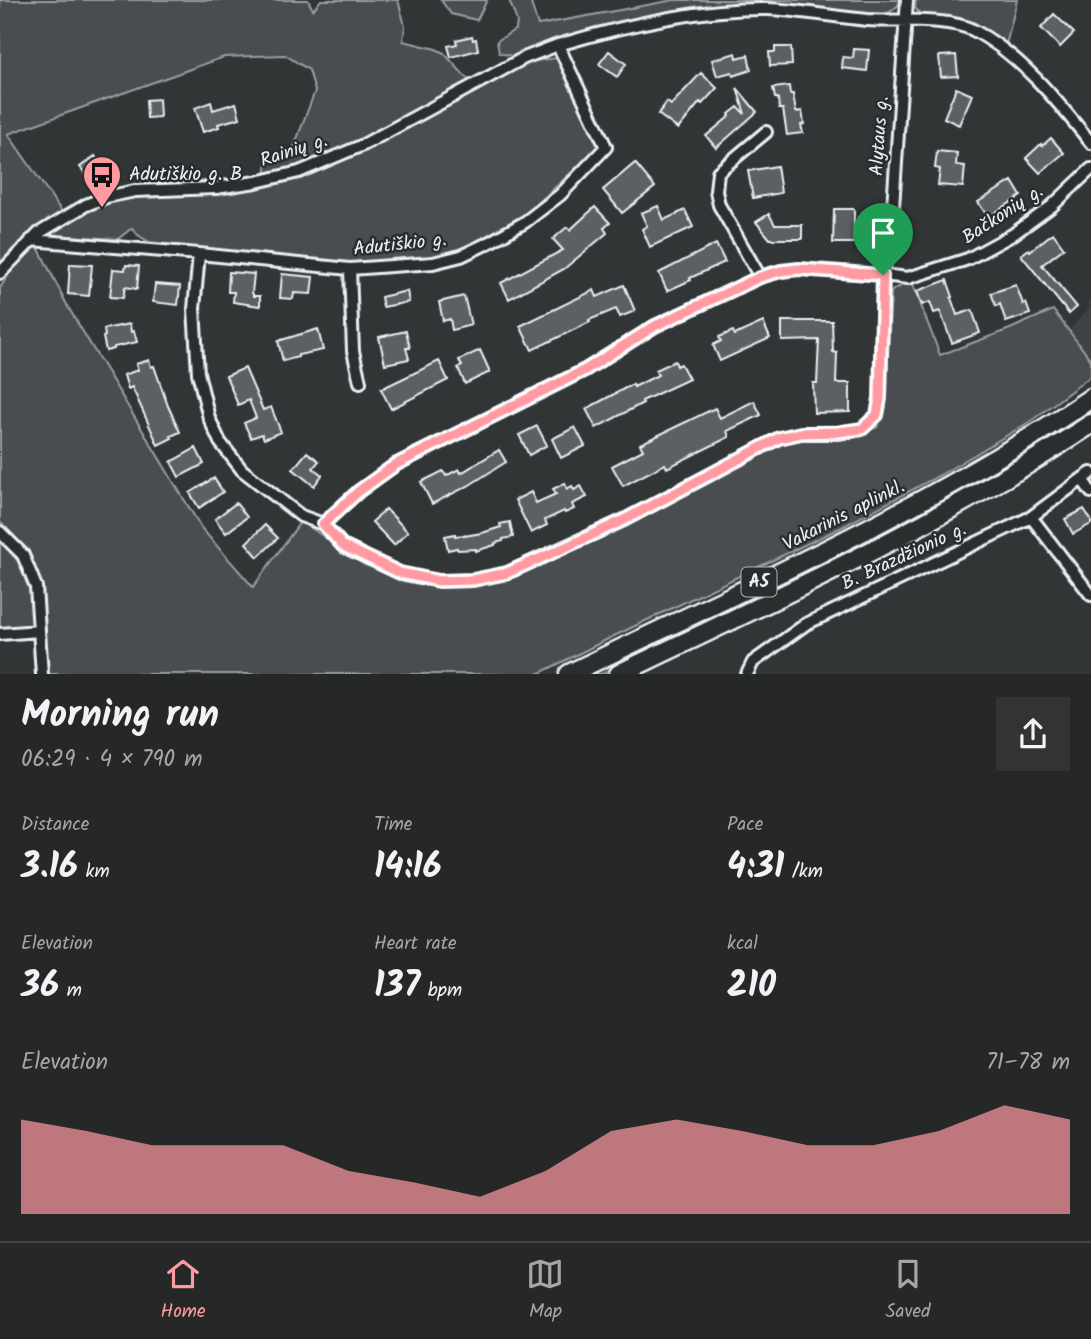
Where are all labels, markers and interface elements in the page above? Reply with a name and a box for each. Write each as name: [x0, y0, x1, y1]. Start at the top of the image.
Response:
street label: Alytaus g.: [862, 95, 898, 177]
street label: Rainių g.: [256, 126, 332, 176]
bus stop icon: Adutiškio g. B: [81, 154, 123, 209]
place label: Adutiškio g. B: [129, 160, 242, 190]
street label: Bačkonių g.: [956, 177, 1050, 253]
pin: [853, 203, 913, 275]
icon: arrive: [864, 214, 902, 252]
street label: Adutiškio g.: [352, 225, 448, 265]
street label: Vakarinis aplinkl.: [778, 472, 910, 560]
street label: B. Brazdžionio g.: [836, 515, 972, 599]
road number: A5: [742, 568, 776, 596]
text: Morning run: [21, 686, 219, 746]
button: share: [996, 697, 1070, 771]
text: 06:29 · 4 × 790 m: [21, 742, 203, 778]
text: Distance: [21, 810, 89, 840]
text: Time: [374, 810, 412, 840]
text: Pace: [727, 810, 763, 840]
text: 3.16: [21, 840, 78, 896]
text: 14:16: [374, 840, 442, 896]
text: 4:31: [727, 840, 784, 896]
text: km: [78, 857, 110, 887]
text: /km: [784, 857, 823, 887]
text: Elevation: [21, 929, 93, 959]
text: Heart rate: [374, 929, 457, 959]
text: kcal: [727, 929, 758, 959]
text: 36: [21, 959, 59, 1015]
text: 137: [374, 959, 420, 1015]
text: 210: [727, 959, 776, 1015]
text: m: [59, 976, 82, 1006]
text: bpm: [420, 976, 462, 1006]
text: Elevation: [21, 1045, 108, 1081]
text: 71–78 m: [986, 1045, 1070, 1081]
tab: Home: [160, 1255, 206, 1327]
tab: Map: [526, 1255, 564, 1327]
tab: Saved: [885, 1255, 931, 1327]

